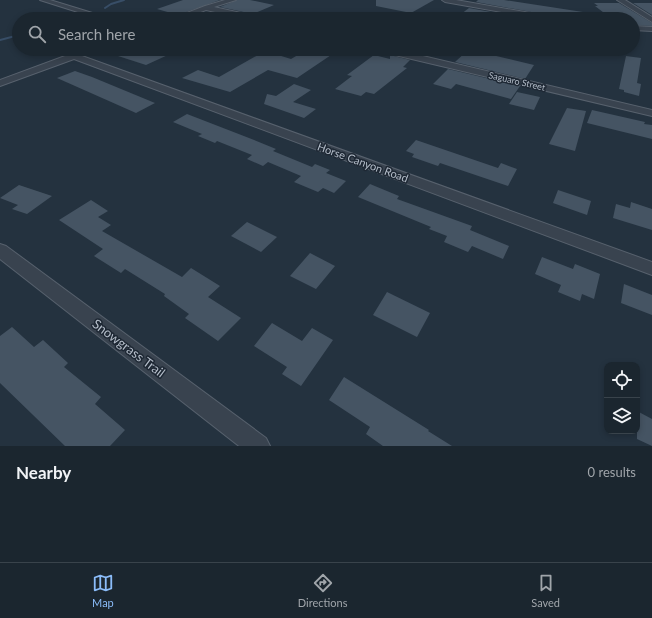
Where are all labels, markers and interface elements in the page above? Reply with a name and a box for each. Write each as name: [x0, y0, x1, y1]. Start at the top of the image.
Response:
search box: [12, 12, 640, 56]
icon: search: [26, 23, 48, 45]
text: Search here: [58, 25, 135, 43]
street label: Saguaro Street: [488, 69, 547, 93]
street label: Horse Canyon Road: [316, 140, 410, 184]
street label: Snowgrass Trail: [89, 315, 169, 381]
map controls: [604, 362, 640, 434]
button: locate: [604, 362, 640, 398]
button: layers: [604, 398, 640, 434]
text: Nearby: [16, 462, 71, 483]
text: 0 results: [588, 464, 636, 480]
tab: Map: [92, 572, 114, 609]
tab: Directions: [298, 572, 347, 609]
tab: Saved: [531, 572, 560, 609]

